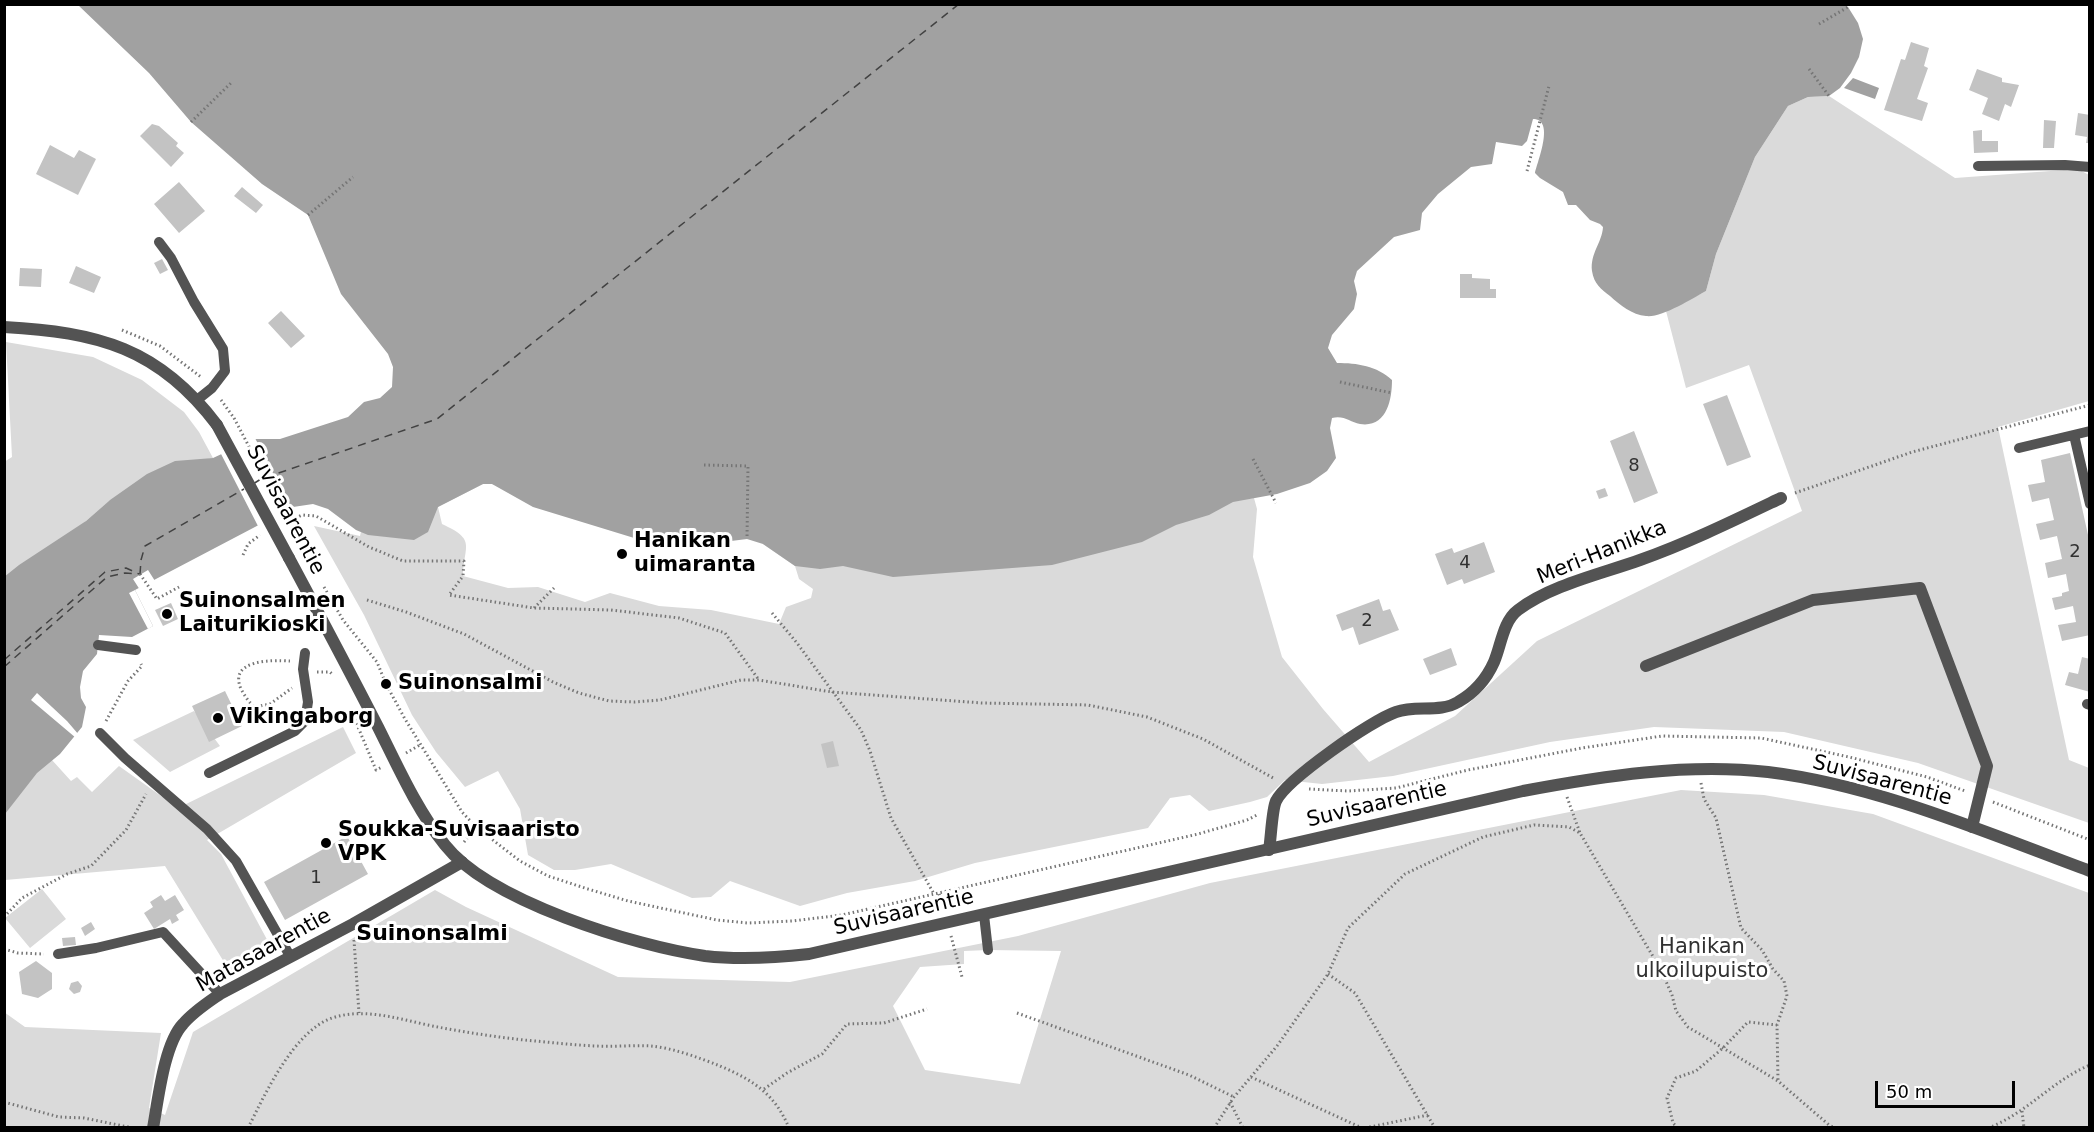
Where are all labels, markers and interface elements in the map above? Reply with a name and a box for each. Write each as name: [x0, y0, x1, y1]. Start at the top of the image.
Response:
street label: Suvisaarentie: [240, 441, 330, 579]
house number: 8: [1628, 455, 1640, 477]
street label: Meri-Hanikka: [1533, 516, 1671, 590]
place label: Hanikan uimaranta: [634, 529, 756, 579]
house number: 2: [2069, 541, 2081, 563]
marker: Hanikan uimaranta: [615, 547, 629, 561]
house number: 4: [1459, 552, 1471, 574]
place label: Suinonsalmen Laiturikioski: [179, 589, 346, 639]
marker: Suinonsalmen Laiturikioski: [160, 607, 174, 621]
house number: 2: [1361, 610, 1373, 632]
place label: Suinonsalmi: [398, 671, 543, 697]
marker: Suinonsalmi: [379, 677, 393, 691]
place label: Vikingaborg: [230, 705, 373, 731]
marker: Vikingaborg: [211, 711, 225, 725]
street label: Suvisaarentie: [1810, 750, 1954, 812]
street label: Suvisaarentie: [1305, 777, 1449, 833]
place label: Soukka-Suvisaaristo VPK: [338, 818, 580, 868]
marker: Soukka-Suvisaaristo VPK: [319, 836, 333, 850]
house number: 1: [310, 867, 322, 889]
street label: Suvisaarentie: [832, 885, 976, 941]
street label: Matasaarentie: [192, 904, 336, 998]
district label: Suinonsalmi: [356, 921, 508, 947]
park label: Hanikan ulkoilupuisto: [1636, 935, 1768, 985]
scale bar: [1878, 1069, 2018, 1107]
text: 50 m: [1886, 1081, 1932, 1102]

